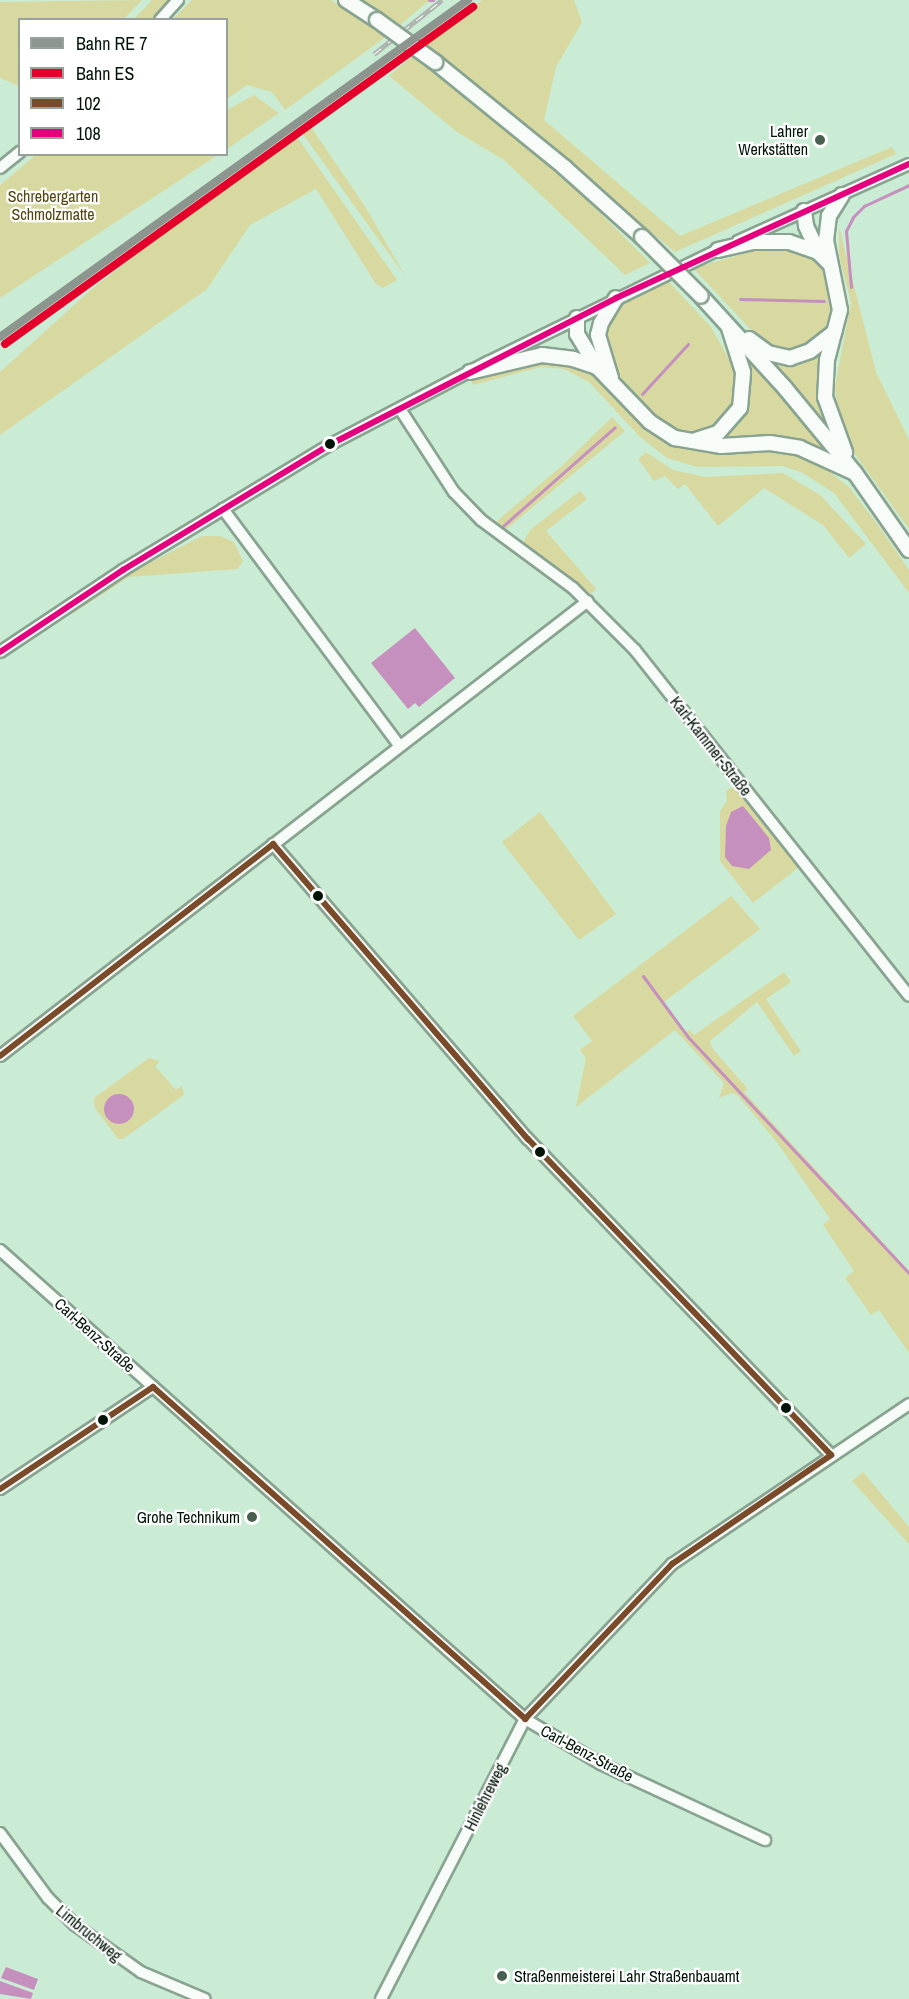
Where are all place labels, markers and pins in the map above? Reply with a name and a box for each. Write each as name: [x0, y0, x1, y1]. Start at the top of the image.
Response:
place label: Lahrer Werkstätten: [738, 121, 808, 159]
marker: Lahrer Werkstätten: [813, 133, 827, 147]
unlabelled marker: [324, 438, 336, 450]
unlabelled marker: [312, 890, 324, 902]
unlabelled marker: [534, 1146, 546, 1158]
unlabelled marker: [780, 1402, 792, 1414]
unlabelled marker: [97, 1414, 109, 1426]
place label: Grohe Technikum: [136, 1507, 240, 1527]
marker: Grohe Technikum: [245, 1510, 259, 1524]
place label: Straßenmeisterei Lahr Straßenbauamt: [514, 1966, 739, 1986]
marker: Straßenmeisterei Lahr Straßenbauamt: [495, 1969, 509, 1983]

